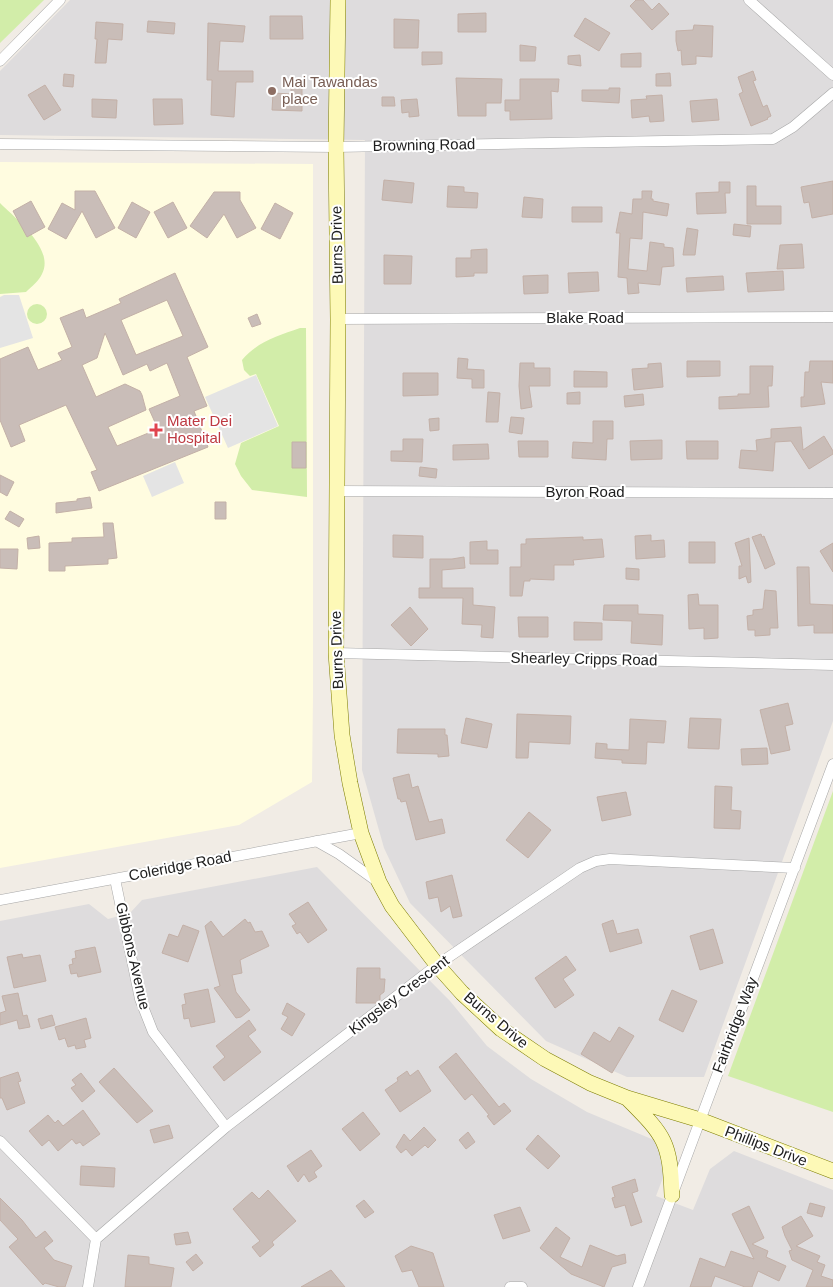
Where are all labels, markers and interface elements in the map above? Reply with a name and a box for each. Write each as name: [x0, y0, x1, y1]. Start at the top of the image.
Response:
place label: Mai Tawandas place: [282, 73, 378, 107]
marker: Mai Tawandas place: [266, 85, 278, 97]
street label: Browning Road: [373, 135, 475, 154]
street label: Burns Drive: [327, 206, 346, 284]
street label: Blake Road: [546, 309, 624, 326]
place label: Mater Dei Hospital: [167, 412, 232, 446]
marker: Mater Dei Hospital: [149, 423, 163, 437]
street label: Byron Road: [545, 483, 625, 500]
street label: Burns Drive: [327, 611, 346, 689]
street label: Shearley Cripps Road: [510, 649, 658, 668]
street label: Coleridge Road: [127, 847, 233, 884]
street label: Gibbons Avenue: [113, 900, 154, 1011]
street label: Kingsley Crescent: [345, 951, 453, 1038]
street label: Fairbridge Way: [708, 974, 761, 1075]
street label: Burns Drive: [461, 988, 532, 1051]
street label: Phillips Drive: [723, 1122, 810, 1169]

